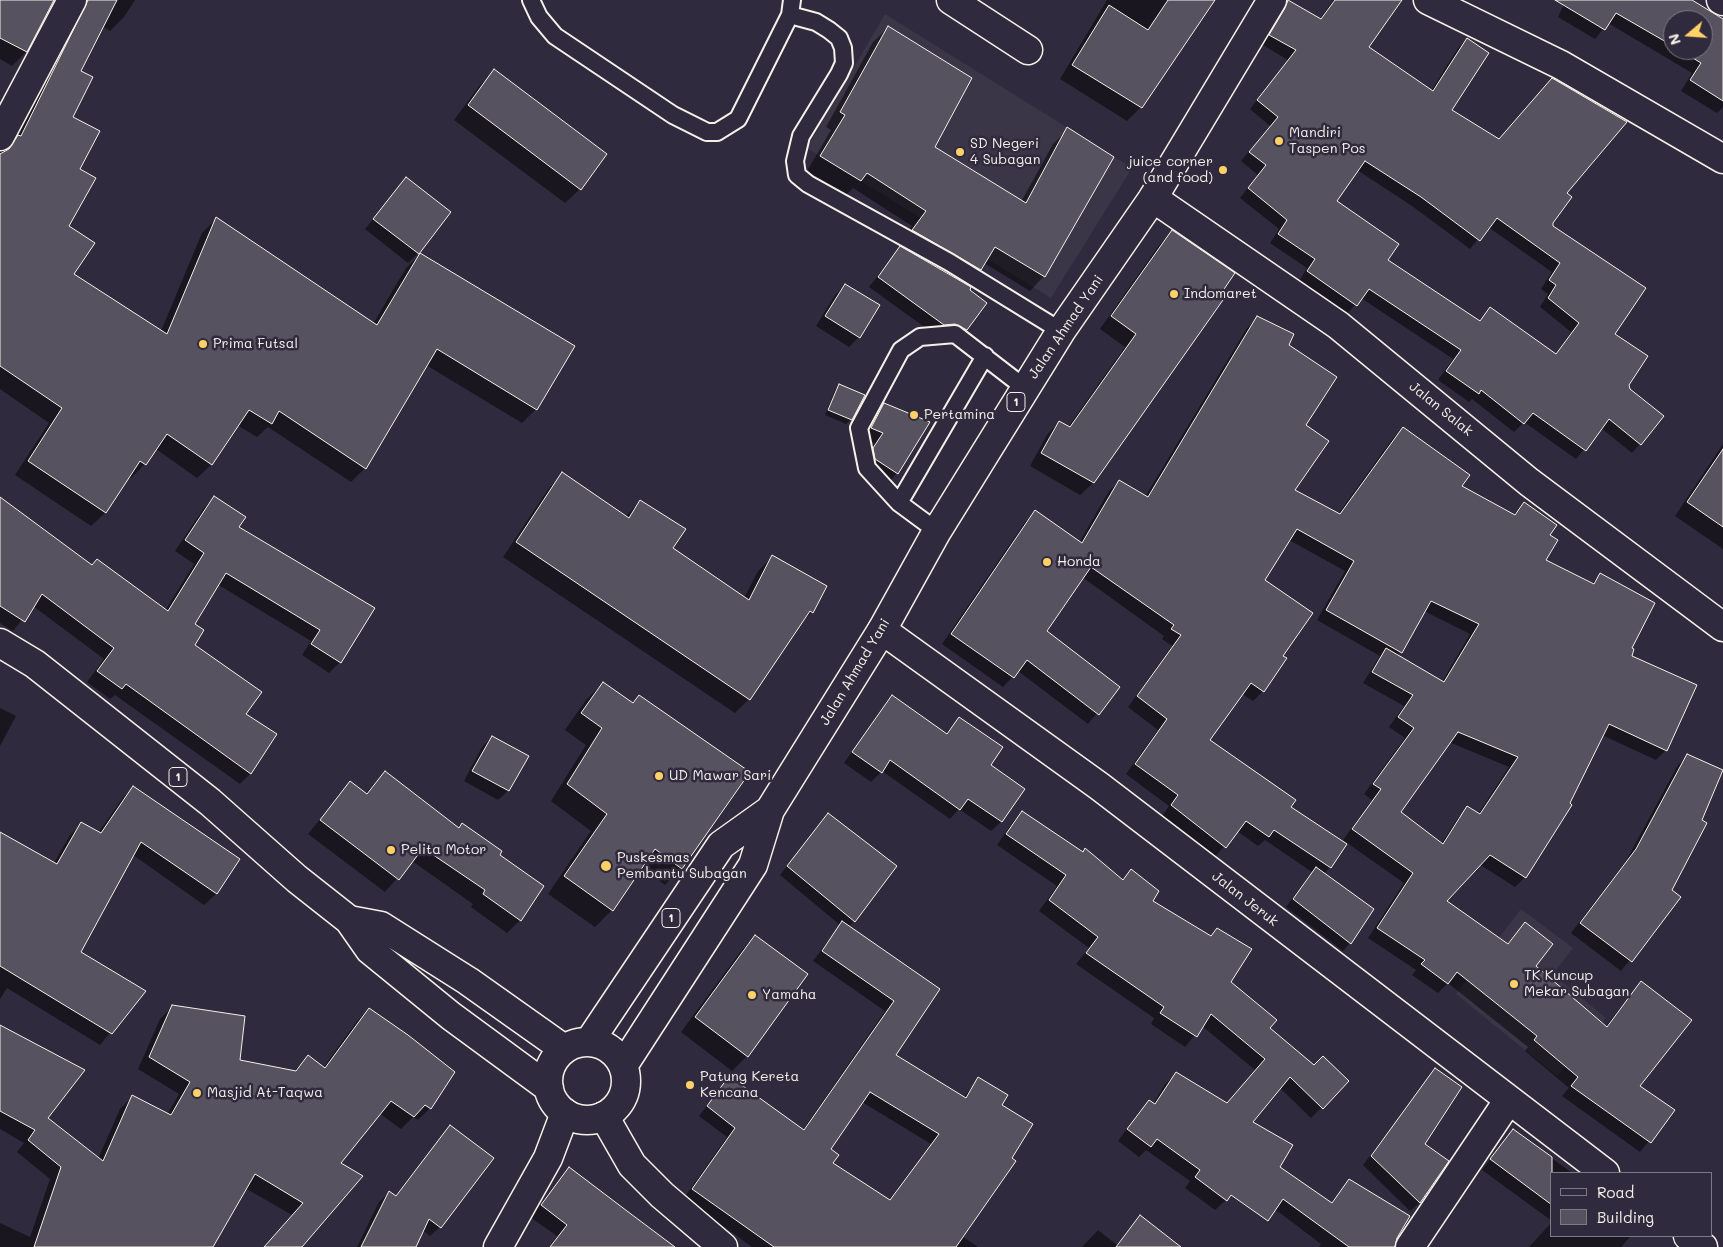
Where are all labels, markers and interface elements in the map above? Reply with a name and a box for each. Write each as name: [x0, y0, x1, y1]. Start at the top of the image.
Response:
north arrow: [1663, 10, 1713, 60]
text: N: [1664, 31, 1685, 47]
place label: Mandiri Taspen Pos: [1289, 125, 1366, 158]
marker: Mandiri Taspen Pos: [1273, 135, 1285, 147]
place label: SD Negeri 4 Subagan: [970, 136, 1040, 168]
marker: SD Negeri 4 Subagan: [954, 146, 966, 158]
place label: juice corner (and food): [1128, 154, 1213, 186]
marker: juice corner (and food): [1217, 164, 1229, 176]
street label: Jalan Ahmad Yani: [1025, 272, 1107, 382]
place label: Indomaret: [1184, 286, 1257, 302]
marker: Indomaret: [1168, 288, 1180, 300]
place label: Prima Futsal: [213, 336, 298, 352]
marker: Prima Futsal: [197, 338, 209, 350]
street label: Jalan Salak: [1406, 378, 1476, 440]
road number: 1: [1007, 392, 1025, 412]
place label: Pertamina: [924, 407, 995, 423]
marker: Pertamina: [908, 409, 920, 421]
place label: Honda: [1057, 554, 1101, 570]
marker: Honda: [1041, 556, 1053, 568]
street label: Jalan Ahmad Yani: [816, 616, 894, 728]
road number: 1: [169, 768, 187, 786]
place label: UD Mawar Sari: [669, 768, 771, 784]
marker: UD Mawar Sari: [653, 770, 665, 782]
place label: Pelita Motor: [401, 842, 486, 858]
marker: Pelita Motor: [385, 844, 397, 856]
place label: Puskesmas Pembantu Subagan: [617, 850, 747, 882]
marker: Puskesmas Pembantu Subagan: [599, 859, 613, 873]
street label: Jalan Jeruk: [1209, 868, 1281, 930]
road number: 1: [662, 908, 680, 928]
place label: TK Kuncup Mekar Subagan: [1524, 968, 1629, 1000]
marker: TK Kuncup Mekar Subagan: [1508, 978, 1520, 990]
place label: Yamaha: [762, 987, 816, 1003]
marker: Yamaha: [746, 989, 758, 1001]
place label: Patung Kereta Kencana: [700, 1069, 799, 1102]
marker: Patung Kereta Kencana: [684, 1079, 696, 1091]
place label: Masjid At-Taqwa: [207, 1085, 323, 1101]
marker: Masjid At-Taqwa: [191, 1087, 203, 1099]
legend: [1550, 1172, 1713, 1237]
text: Road: [1597, 1182, 1634, 1202]
text: Building: [1597, 1207, 1654, 1227]

